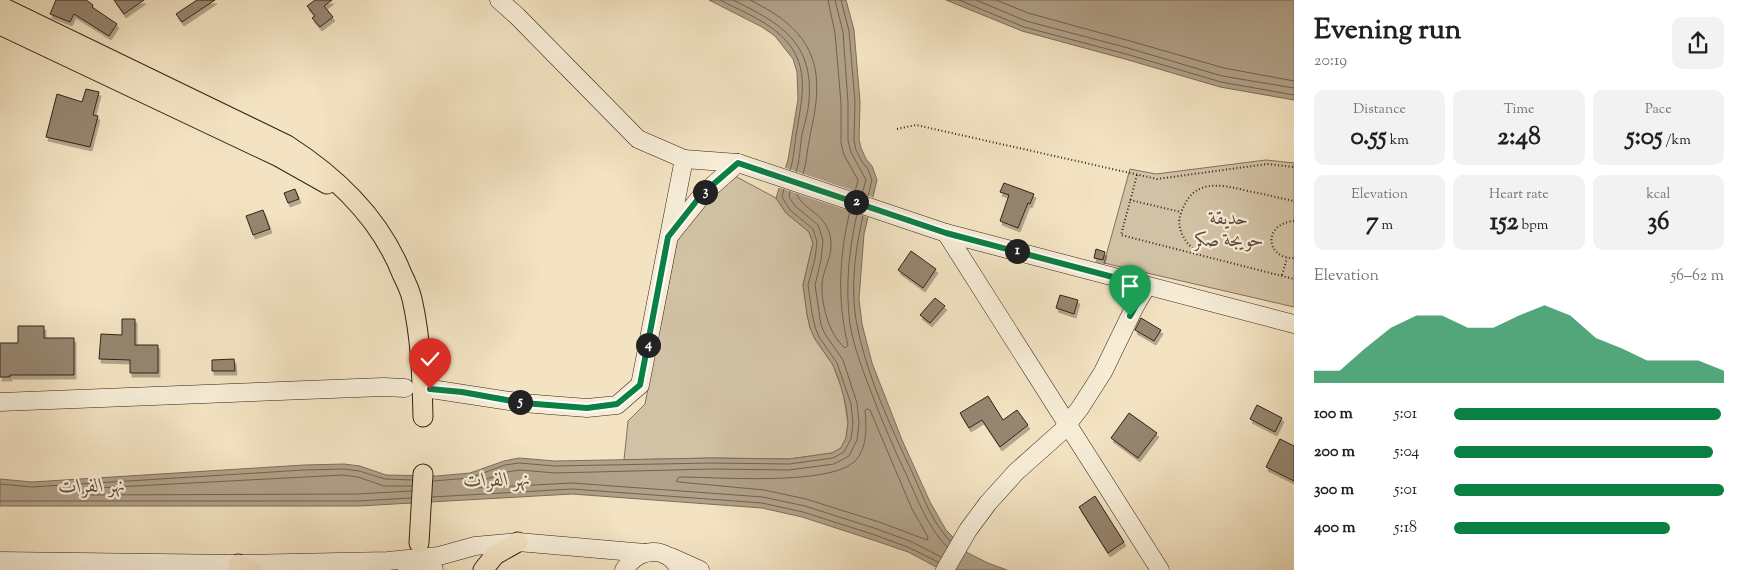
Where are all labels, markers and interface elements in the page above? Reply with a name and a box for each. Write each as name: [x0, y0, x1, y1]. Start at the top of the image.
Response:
text: Evening run: [1314, 11, 1461, 51]
button: share: [1672, 17, 1724, 69]
text: 20:19: [1314, 50, 1347, 73]
text: Distance: [1353, 100, 1406, 120]
text: Time: [1503, 100, 1535, 120]
text: Pace: [1645, 100, 1672, 120]
text: 0.55: [1350, 120, 1387, 156]
text: 2:48: [1497, 120, 1541, 156]
text: 5:05: [1626, 120, 1662, 156]
text: km: [1387, 131, 1409, 151]
text: /km: [1662, 131, 1691, 151]
pin: 3: [692, 180, 718, 204]
text: 3: [703, 182, 708, 202]
text: Elevation: [1351, 185, 1408, 205]
text: Heart rate: [1489, 185, 1549, 205]
text: kcal: [1646, 185, 1670, 205]
pin: 2: [844, 190, 868, 214]
text: 2: [853, 192, 860, 212]
text: 7: [1366, 205, 1379, 241]
text: 152: [1490, 205, 1518, 241]
text: 36: [1647, 205, 1669, 241]
park label: حديقة حويجة صكر: [1193, 206, 1264, 255]
text: m: [1379, 216, 1393, 236]
text: bpm: [1518, 216, 1548, 236]
pin: 1: [1004, 238, 1030, 264]
text: 1: [1015, 241, 1020, 261]
pin: [1109, 265, 1151, 316]
text: Elevation: [1314, 265, 1379, 288]
text: 56–62 m: [1671, 265, 1724, 288]
icon: arrive: [1116, 272, 1144, 300]
pin: 4: [636, 332, 660, 358]
text: 4: [645, 335, 652, 355]
pin: [409, 338, 451, 389]
icon: check: [416, 345, 444, 373]
pin: 5: [508, 390, 532, 414]
text: 5: [518, 392, 523, 412]
text: 100 m: [1314, 403, 1353, 426]
text: 5:01: [1394, 403, 1417, 426]
text: 200 m: [1314, 441, 1355, 464]
text: 5:04: [1394, 441, 1419, 464]
water label: نهر الفرات: [463, 466, 531, 497]
water label: نهر الفرات: [58, 472, 126, 503]
text: 300 m: [1314, 479, 1354, 502]
text: 5:01: [1394, 479, 1417, 502]
text: 400 m: [1314, 517, 1356, 540]
text: 5:18: [1394, 517, 1417, 540]

